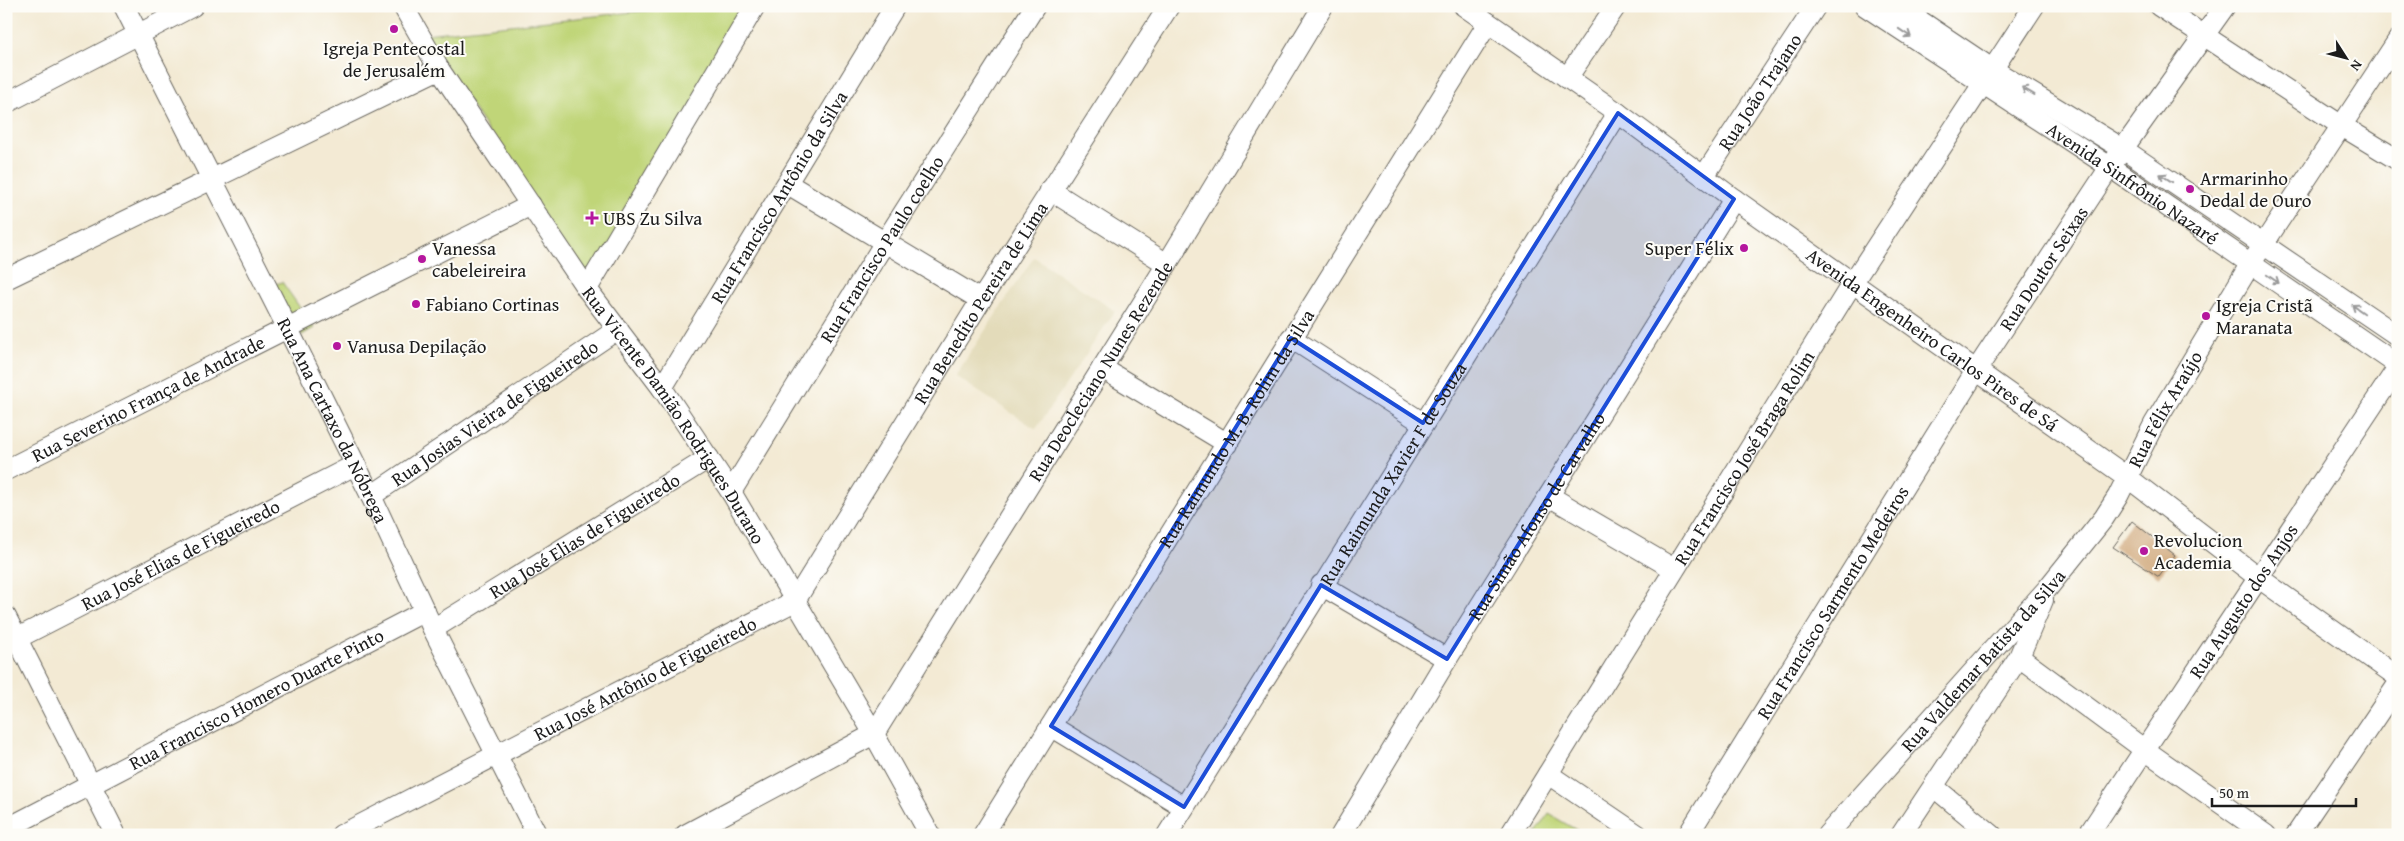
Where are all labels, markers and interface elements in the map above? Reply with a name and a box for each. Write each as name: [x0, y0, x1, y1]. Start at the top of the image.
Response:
marker: Igreja Pentecostal de Jerusalém: [388, 23, 400, 35]
street label: Rua João Trajano: [1711, 28, 1808, 156]
one-way arrow: [1898, 28, 1912, 38]
north arrow: [2322, 32, 2372, 82]
place label: Igreja Pentecostal de Jerusalém: [323, 34, 465, 84]
text: N: [2345, 56, 2367, 76]
street label: Rua Francisco Antônio da Silva: [703, 85, 854, 308]
one-way arrow: [2021, 86, 2035, 96]
street label: Avenida Sinfrônio Nazaré: [2041, 115, 2224, 252]
street label: Rua Francisco Paulo coelho: [812, 150, 951, 348]
place label: Armarinho Dedal de Ouro: [2200, 164, 2311, 214]
one-way arrow: [2159, 172, 2173, 182]
marker: Armarinho Dedal de Ouro: [2184, 183, 2196, 195]
street label: Rua Benedito Pereira de Lima: [906, 196, 1054, 409]
street label: Rua Doutor Seixas: [1992, 200, 2095, 336]
place label: UBS Zu Silva: [603, 204, 702, 232]
marker: UBS Zu Silva: [585, 211, 599, 225]
place label: Vanessa cabeleireira: [432, 234, 526, 284]
place label: Super Félix: [1645, 234, 1734, 262]
street label: Avenida Engenheiro Carlos Pires de Sá: [1801, 241, 2064, 438]
marker: Super Félix: [1738, 242, 1750, 254]
marker: Vanessa cabeleireira: [416, 253, 428, 265]
street label: Rua Deocleciano Nunes Rezende: [1021, 255, 1180, 487]
one-way arrow: [2266, 274, 2280, 284]
street label: Rua Vicente Damião Rodrigues Durano: [576, 280, 773, 549]
place label: Fabiano Cortinas: [426, 290, 559, 318]
place label: Igreja Cristã Maranata: [2216, 291, 2313, 341]
marker: Fabiano Cortinas: [410, 298, 422, 310]
street label: Rua Raimundo M. B. Rolim da Silva: [1151, 303, 1321, 553]
one-way arrow: [2351, 304, 2365, 314]
marker: Igreja Cristã Maranata: [2200, 310, 2212, 322]
street label: Rua Ana Cartaxo da Nóbrega: [270, 313, 396, 528]
street label: Rua Severino França de Andrade: [27, 328, 269, 469]
place label: Vanusa Depilação: [347, 332, 486, 360]
street label: Rua Josias Vieira de Figueiredo: [385, 332, 604, 493]
marker: Vanusa Depilação: [331, 340, 343, 352]
street label: Rua Francisco José Braga Rolim: [1667, 345, 1822, 570]
street label: Rua Félix Araújo: [2121, 345, 2209, 472]
street label: Rua Raimunda Xavier F de Souza: [1312, 356, 1473, 591]
street label: Rua Simão Afonso de Carvalho: [1461, 406, 1612, 626]
street label: Rua José Elias de Figueiredo: [483, 465, 685, 605]
street label: Rua Francisco Sarmento Medeiros: [1749, 480, 1916, 724]
street label: Rua José Elias de Figueiredo: [76, 492, 285, 617]
street label: Rua Augusto dos Anjos: [2182, 518, 2305, 684]
place label: Revolucion Academia: [2154, 526, 2243, 576]
marker: Revolucion Academia: [2138, 545, 2150, 557]
street label: Rua Valdemar Batista da Silva: [1894, 563, 2072, 758]
street label: Rua José Antônio de Figueiredo: [529, 609, 761, 747]
street label: Rua Francisco Homero Duarte Pinto: [124, 621, 389, 777]
scale bar: [2212, 776, 2355, 808]
text: 50 m: [2219, 782, 2250, 803]

